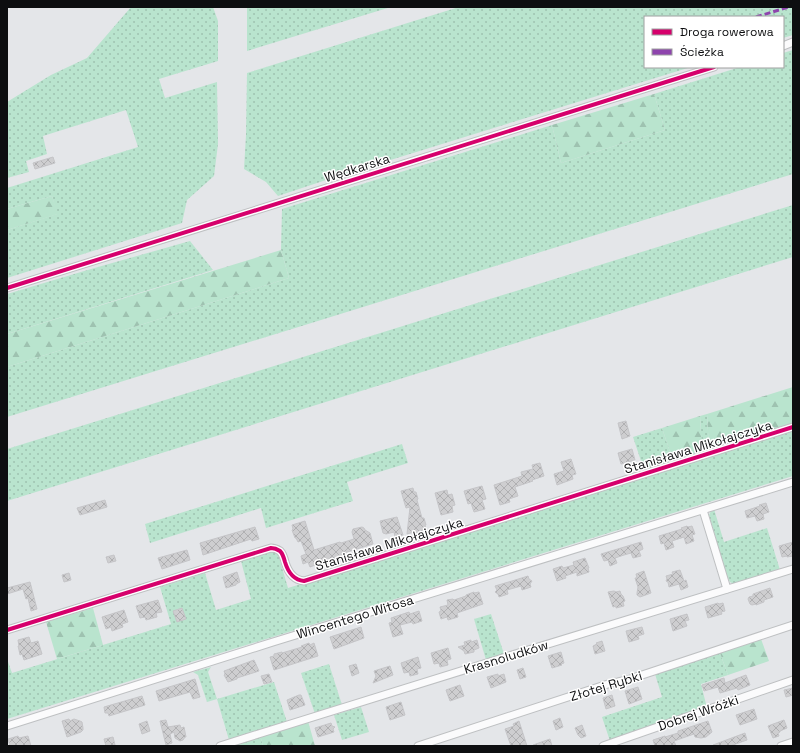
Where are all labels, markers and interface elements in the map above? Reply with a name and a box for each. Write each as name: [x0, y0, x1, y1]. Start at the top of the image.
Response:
legend: [644, 16, 784, 68]
text: Droga rowerowa: [680, 24, 774, 40]
text: Ścieżka: [680, 44, 724, 60]
street label: Wędkarska: [322, 150, 392, 186]
street label: Stanisława Mikołajczyka: [622, 416, 775, 478]
street label: Stanisława Mikołajczyka: [313, 513, 466, 575]
street label: Wincentego Witosa: [294, 591, 416, 643]
street label: Krasnoludków: [462, 636, 550, 678]
street label: Złotej Rybki: [568, 667, 644, 705]
street label: Dobrej Wróżki: [655, 691, 741, 735]

